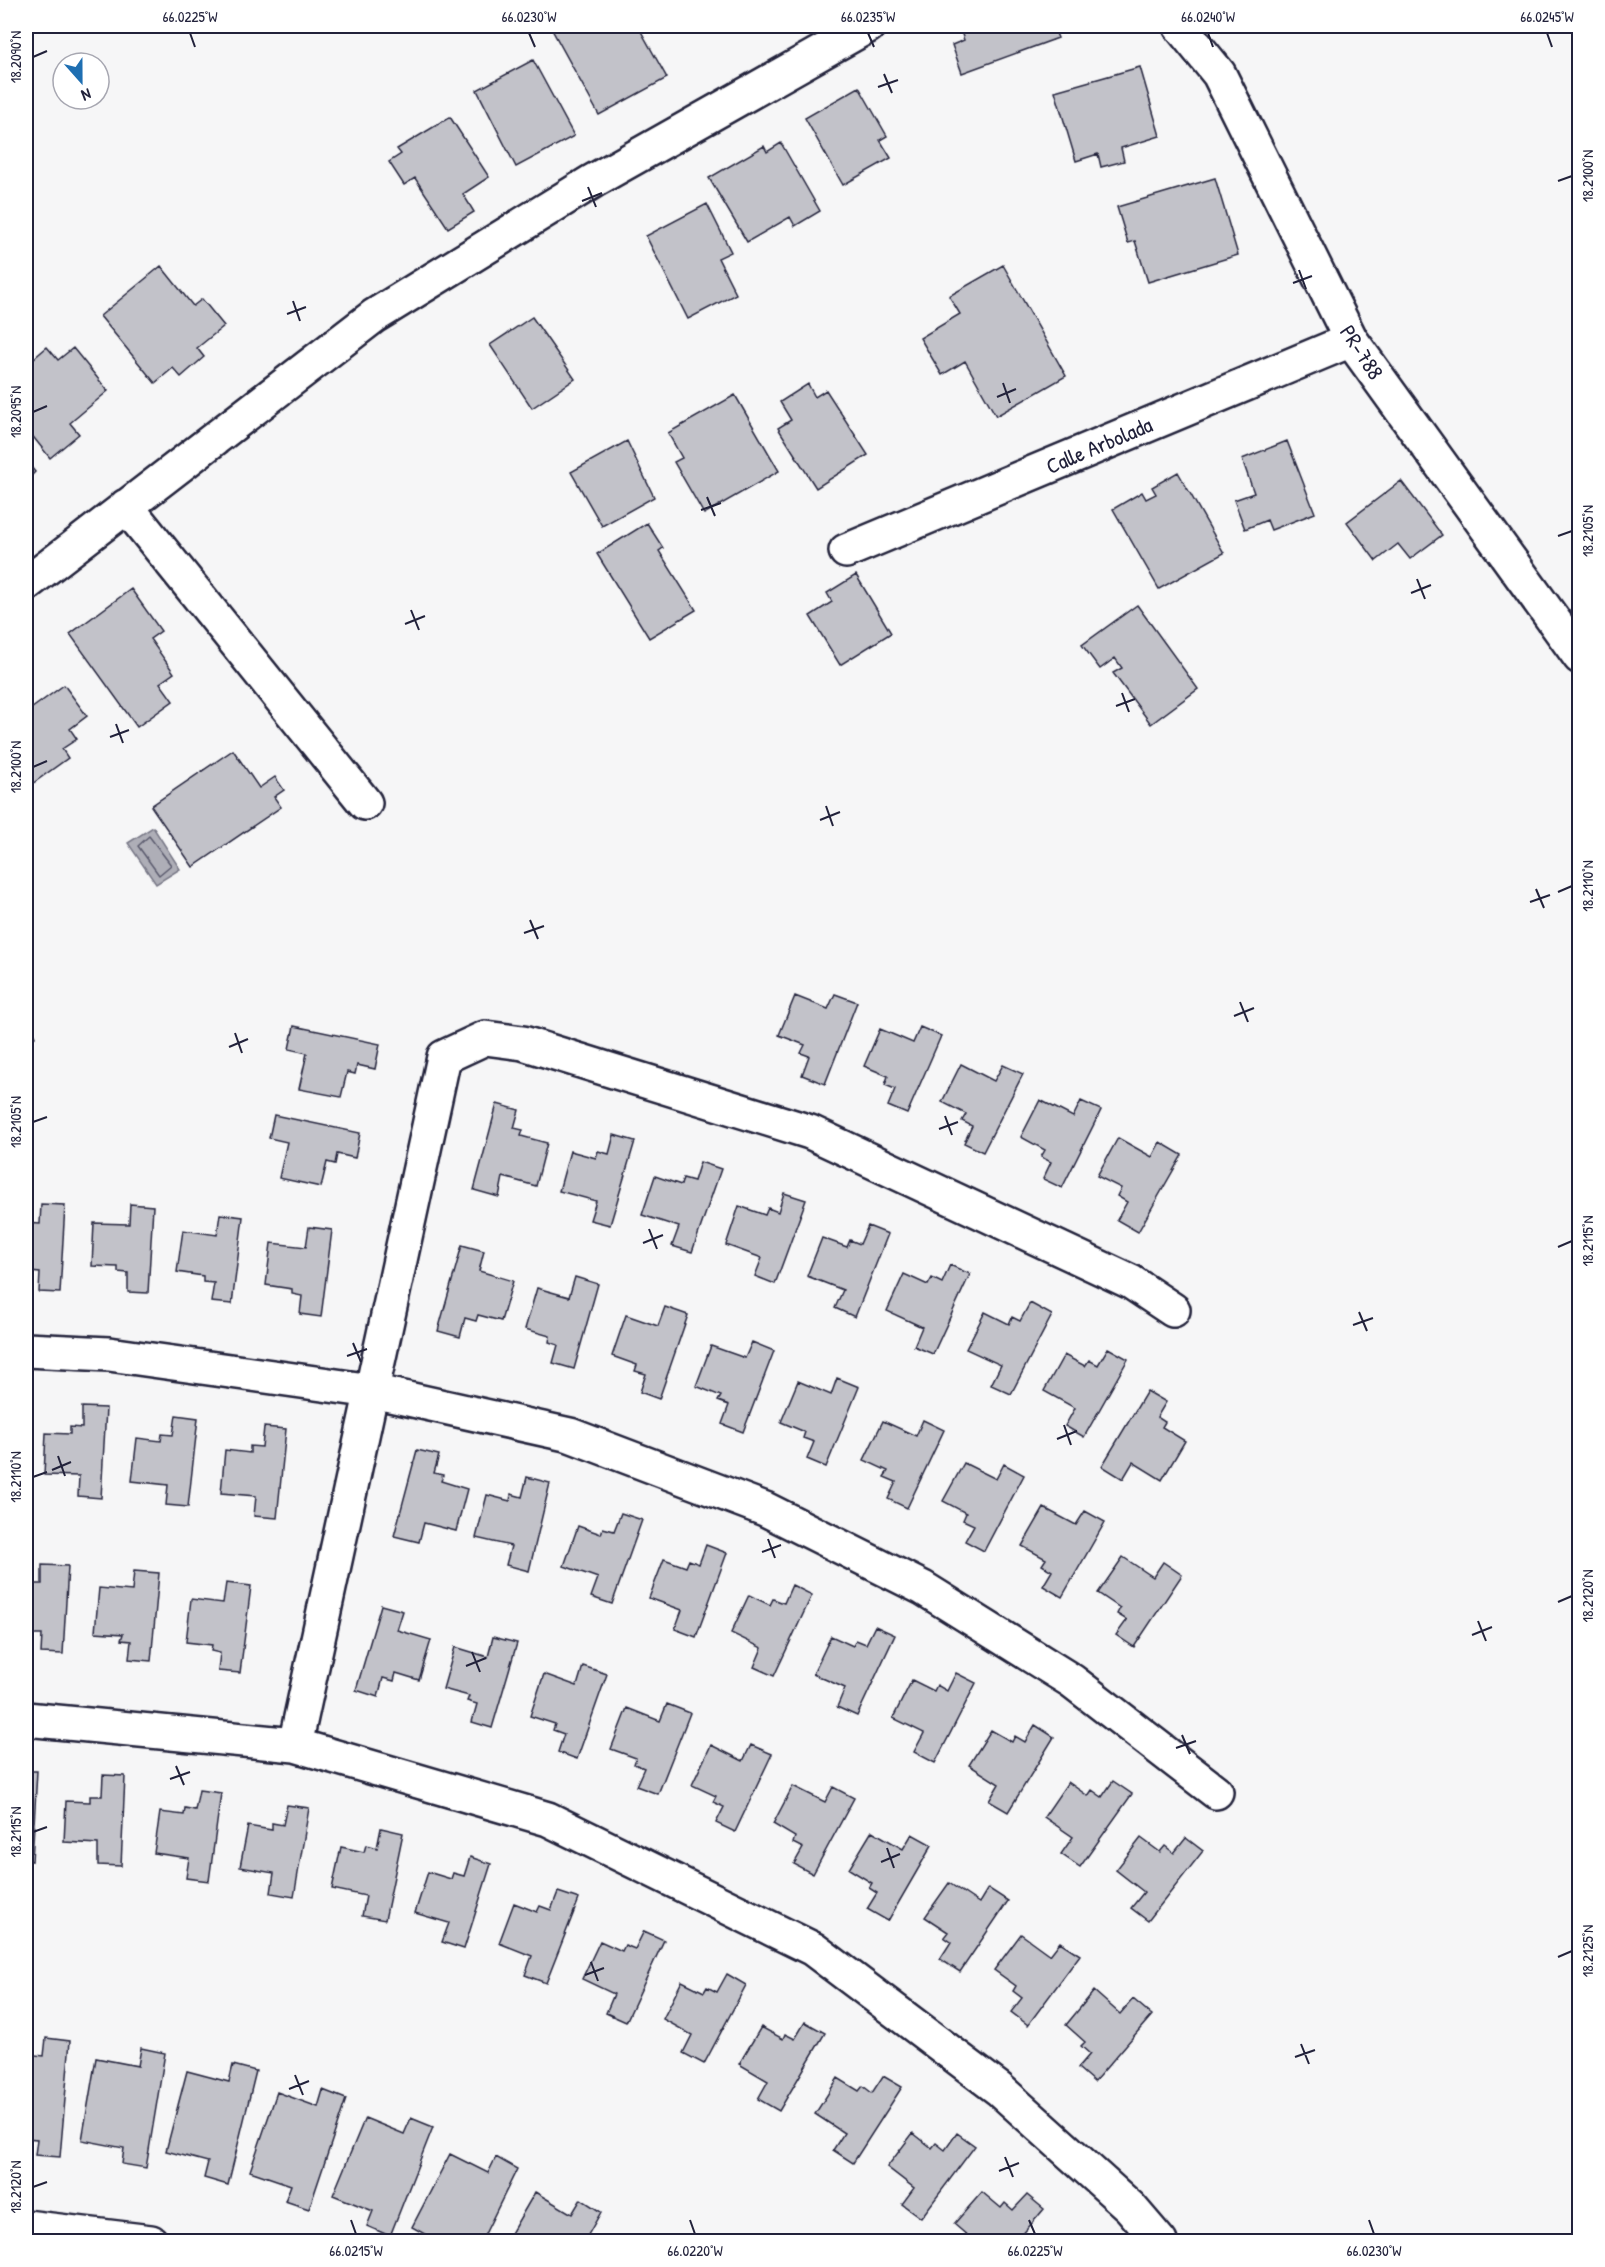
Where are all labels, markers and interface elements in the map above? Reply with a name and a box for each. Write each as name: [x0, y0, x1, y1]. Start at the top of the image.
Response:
text: 66.0225°W: [162, 6, 218, 27]
text: 66.0230°W: [501, 6, 557, 27]
text: 66.0235°W: [841, 6, 896, 27]
text: 66.0240°W: [1181, 6, 1236, 27]
text: 66.0245°W: [1520, 6, 1575, 27]
text: 18.2090°N: [5, 31, 26, 83]
north arrow: [51, 51, 111, 111]
text: N: [78, 83, 94, 107]
text: 18.2100°N: [1577, 150, 1598, 202]
street label: PR-788: [1333, 319, 1391, 385]
text: 18.2095°N: [5, 386, 26, 438]
street label: Calle Arbolada: [1041, 409, 1157, 481]
text: 18.2105°N: [1577, 505, 1598, 557]
text: 18.2100°N: [5, 741, 26, 793]
text: 18.2110°N: [1577, 860, 1598, 912]
text: 18.2105°N: [5, 1096, 26, 1148]
text: 18.2115°N: [1577, 1216, 1598, 1266]
text: 18.2110°N: [5, 1451, 26, 1503]
text: 18.2120°N: [1577, 1570, 1598, 1622]
text: 18.2115°N: [5, 1807, 26, 1857]
text: 18.2125°N: [1577, 1925, 1598, 1977]
text: 18.2120°N: [5, 2161, 26, 2213]
text: 66.0215°W: [329, 2240, 383, 2261]
text: 66.0220°W: [667, 2240, 723, 2261]
text: 66.0225°W: [1007, 2240, 1063, 2261]
text: 66.0230°W: [1346, 2240, 1402, 2261]

